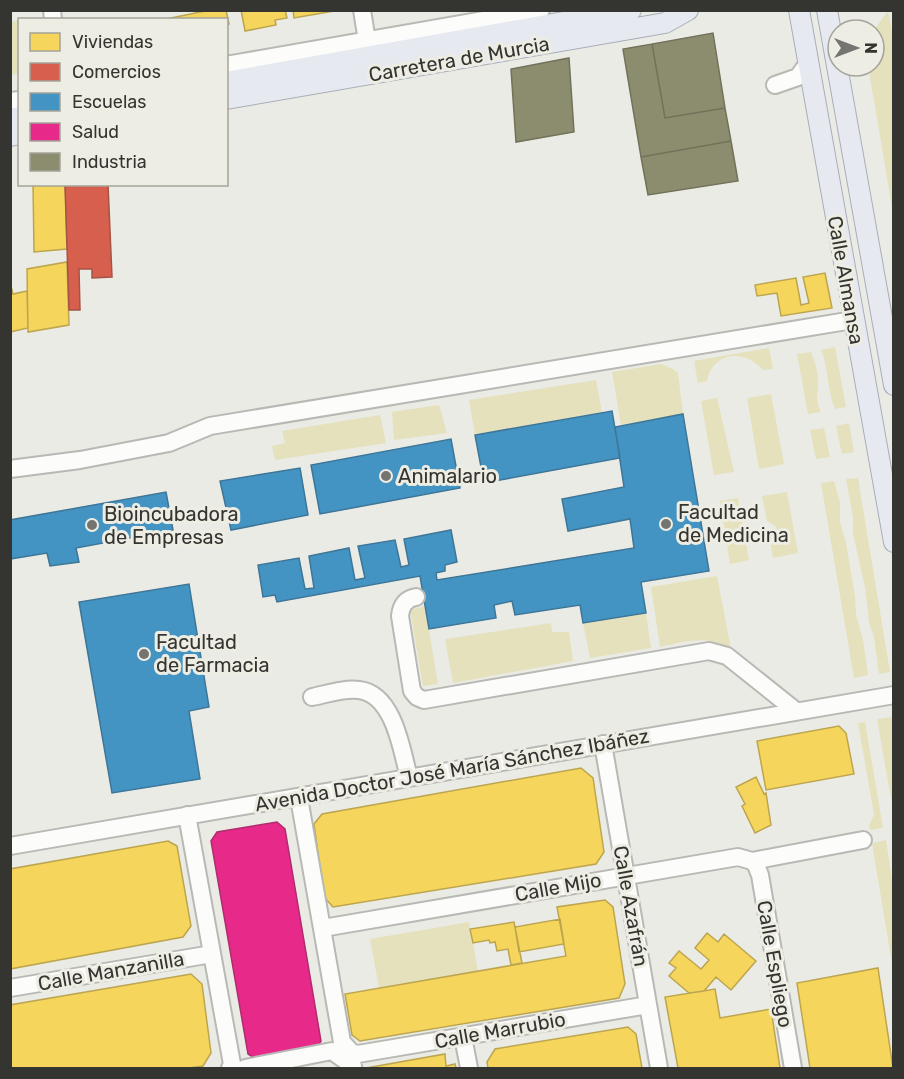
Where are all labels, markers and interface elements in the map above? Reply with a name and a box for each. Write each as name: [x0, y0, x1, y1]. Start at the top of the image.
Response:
legend: [18, 18, 228, 186]
north arrow: [826, 18, 886, 78]
text: Viviendas: [72, 31, 153, 53]
street label: Carretera de Murcia: [367, 31, 551, 87]
text: N: [861, 42, 880, 54]
text: Comercios: [72, 61, 161, 83]
text: Escuelas: [72, 91, 146, 113]
text: Salud: [72, 121, 119, 143]
text: Industria: [72, 151, 147, 173]
street label: Calle Almansa: [823, 214, 869, 346]
place label: Animalario: [398, 464, 497, 488]
marker: Animalario: [379, 469, 393, 483]
place label: Facultad de Medicina: [678, 500, 789, 547]
place label: Bioincubadora de Empresas: [104, 502, 239, 549]
marker: Facultad de Medicina: [659, 517, 673, 531]
marker: Bioincubadora de Empresas: [85, 518, 99, 532]
place label: Facultad de Farmacia: [156, 630, 270, 677]
marker: Facultad de Farmacia: [137, 647, 151, 661]
street label: Avenida Doctor José María Sánchez Ibáñez: [253, 723, 651, 817]
street label: Calle Azafrán: [609, 844, 653, 968]
street label: Calle Mijo: [513, 868, 603, 906]
street label: Calle Espliego: [752, 899, 798, 1029]
street label: Calle Manzanilla: [36, 946, 186, 996]
street label: Calle Marrubio: [433, 1007, 567, 1053]

